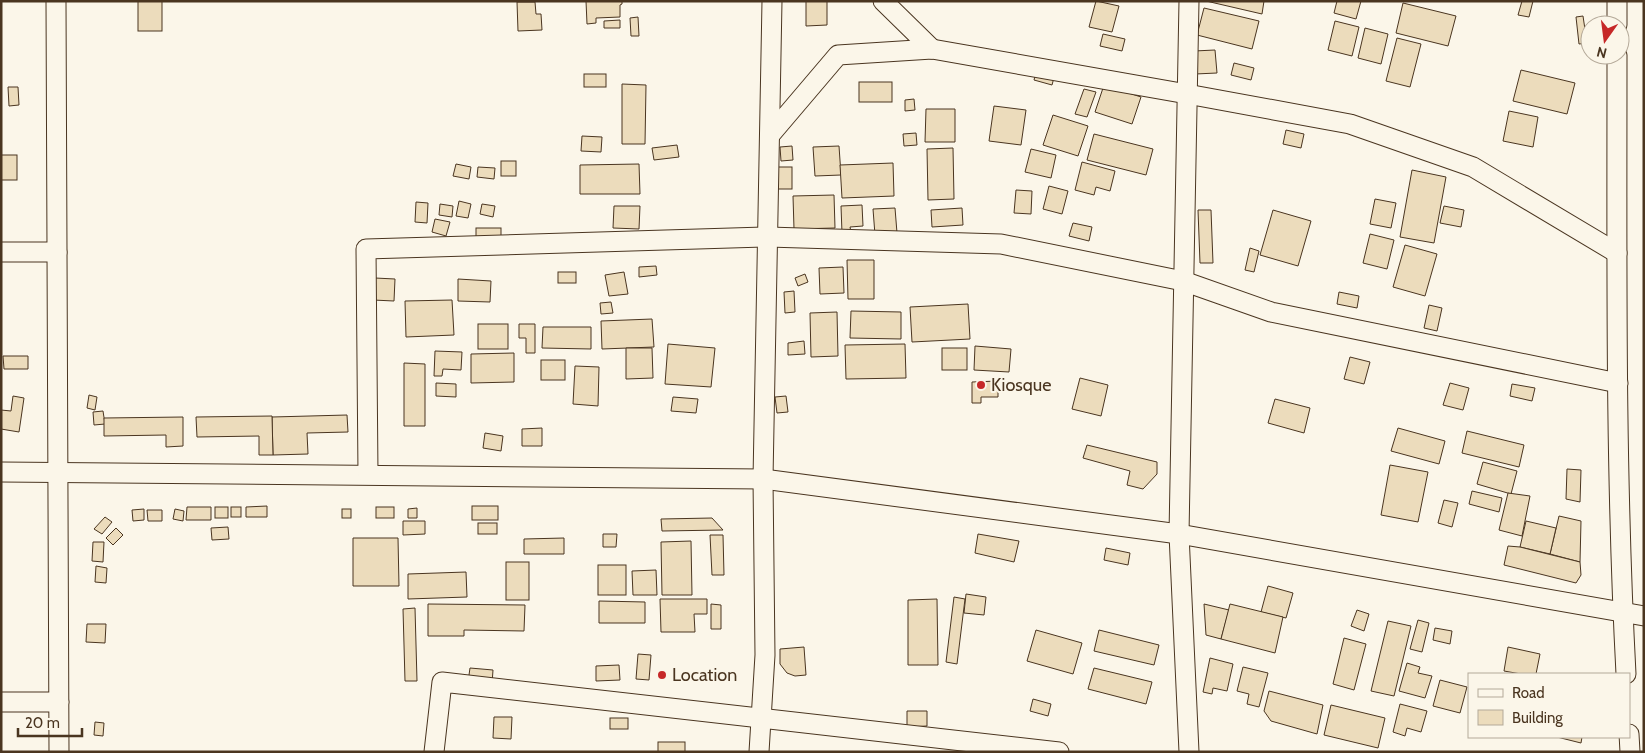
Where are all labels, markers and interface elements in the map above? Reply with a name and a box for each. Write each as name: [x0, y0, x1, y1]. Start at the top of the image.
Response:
north arrow: [1580, 15, 1630, 65]
text: N: [1595, 43, 1609, 63]
place label: Kiosque: [991, 374, 1051, 396]
marker: Kiosque: [975, 379, 987, 391]
place label: Location: [672, 664, 737, 686]
marker: Location: [656, 669, 668, 681]
legend: [1468, 673, 1630, 738]
text: Road: [1512, 684, 1545, 702]
scale bar: [18, 706, 81, 738]
text: Building: [1512, 709, 1563, 727]
text: 20 m: [25, 714, 60, 732]

